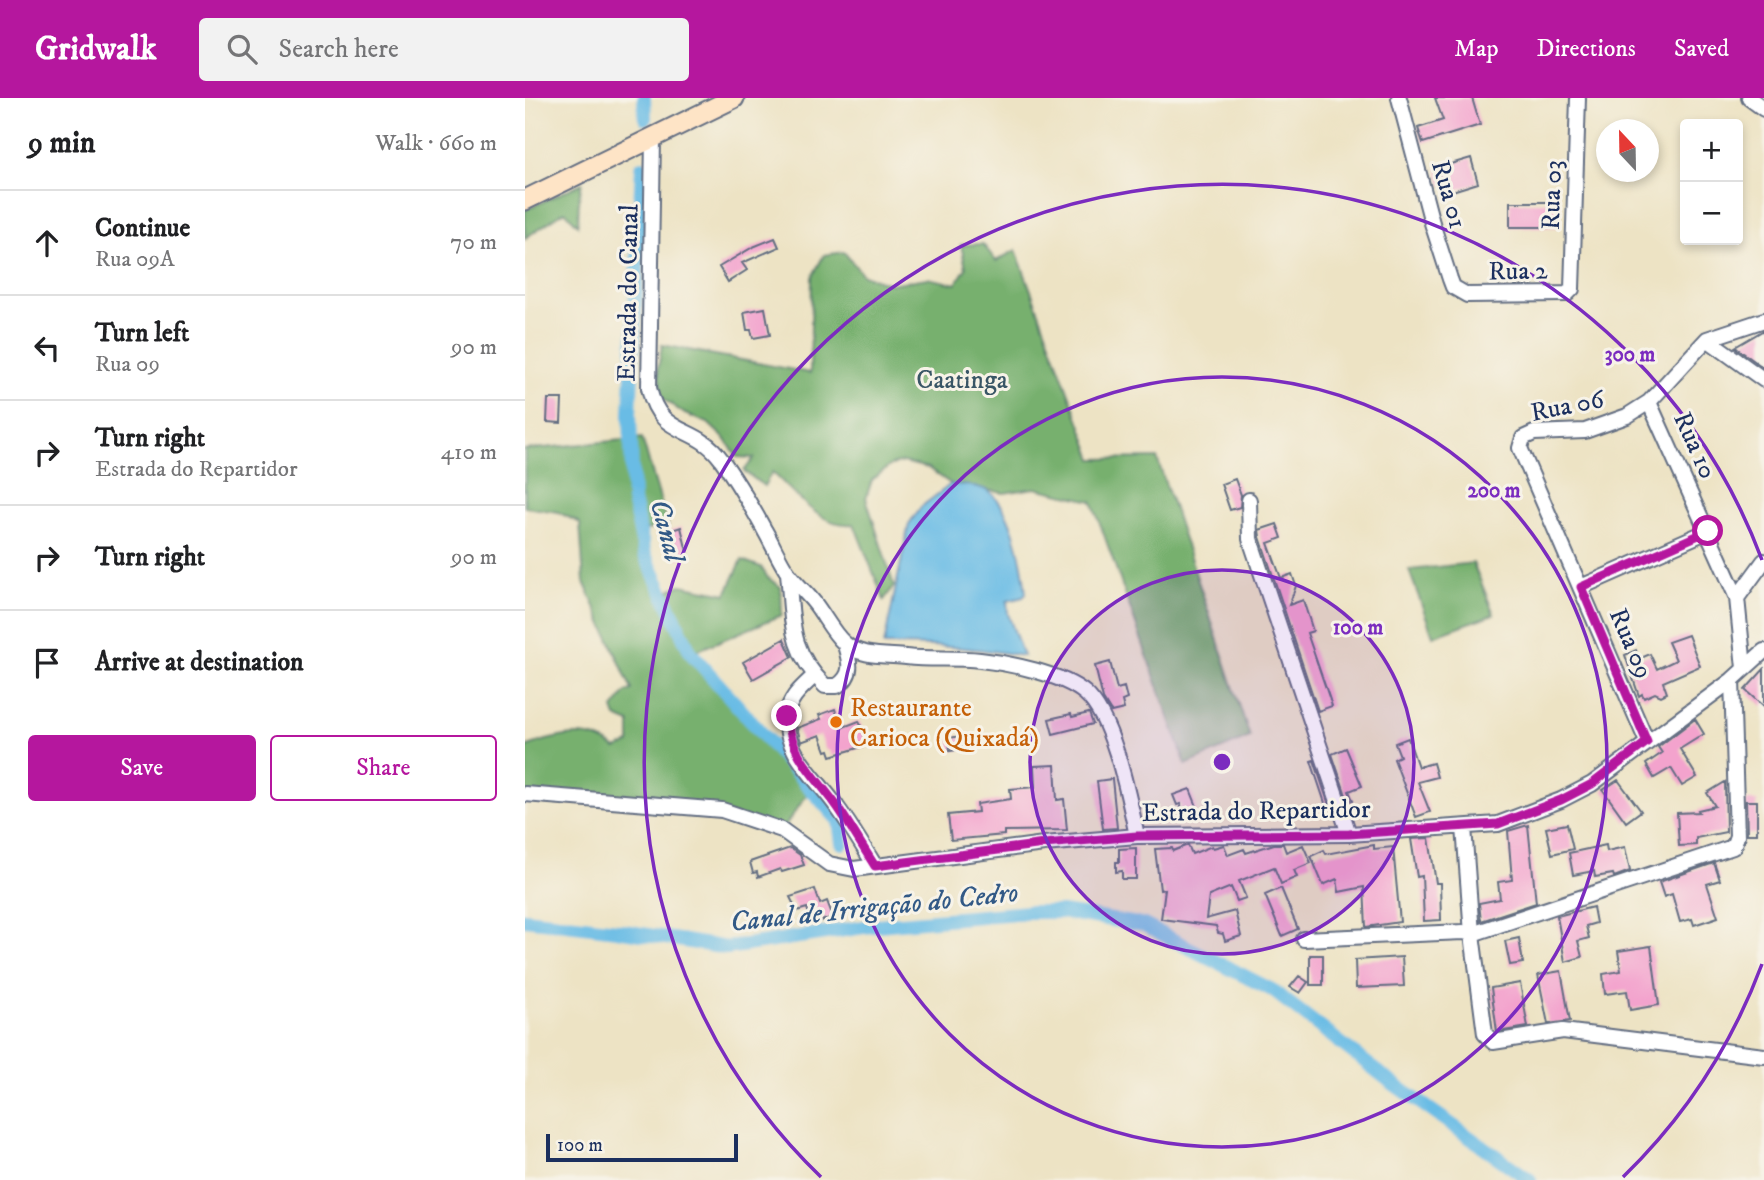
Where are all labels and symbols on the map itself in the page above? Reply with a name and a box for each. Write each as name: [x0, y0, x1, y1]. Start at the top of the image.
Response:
north arrow: [1596, 119, 1659, 182]
street label: Rua 01: [1423, 156, 1474, 233]
street label: Rua 03: [1535, 159, 1570, 231]
street label: Estrada do Canal: [610, 204, 647, 382]
street label: Rua 2: [1488, 254, 1548, 289]
text: 300 m: [1605, 342, 1656, 368]
park label: Caatinga: [916, 364, 1008, 397]
street label: Rua 06: [1528, 383, 1608, 430]
street label: Rua 10: [1665, 407, 1724, 484]
text: 200 m: [1467, 478, 1521, 504]
water label: Canal: [641, 495, 692, 568]
route start: [1692, 515, 1723, 546]
street label: Rua 09: [1601, 603, 1660, 684]
text: 100 m: [1333, 615, 1383, 641]
place label: Restaurante Carioca (Quixadá): [850, 692, 1039, 755]
route end: [771, 700, 802, 731]
marker: Restaurante Carioca (Quixadá): [828, 714, 844, 730]
centre of rings: [1210, 750, 1234, 774]
street label: Estrada do Repartidor: [1141, 793, 1371, 830]
water label: Canal de Irrigação do Cedro: [728, 875, 1020, 940]
scale bar: [546, 1131, 739, 1163]

